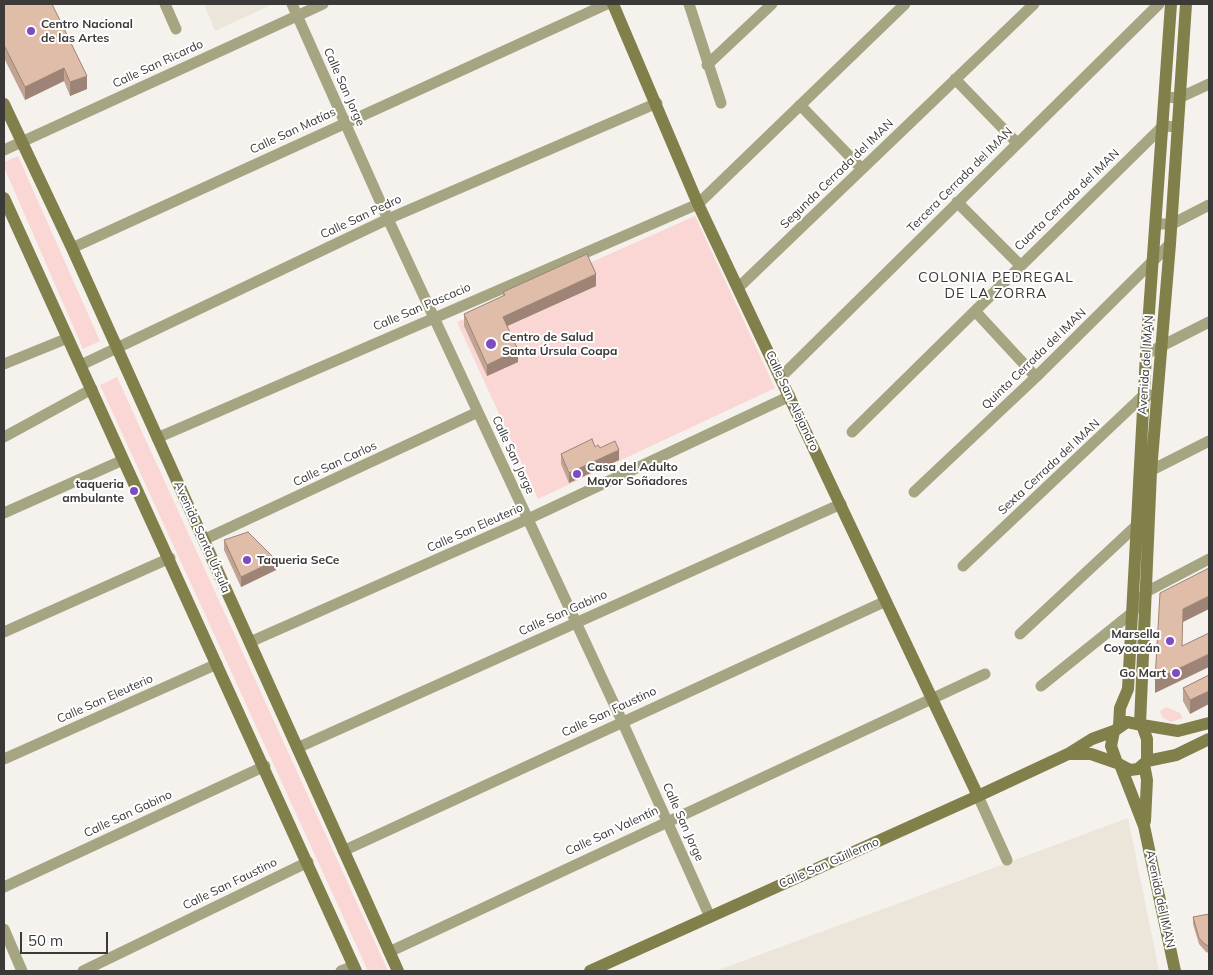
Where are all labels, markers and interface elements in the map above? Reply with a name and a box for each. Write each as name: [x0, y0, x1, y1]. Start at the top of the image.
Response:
place label: Centro Nacional de las Artes: [41, 17, 133, 45]
marker: Centro Nacional de las Artes: [25, 25, 37, 37]
street label: Calle San Ricardo: [111, 37, 205, 91]
street label: Calle San Jorge: [320, 46, 368, 128]
street label: Calle San Matías: [248, 105, 338, 157]
street label: Segunda Cerrada del IMAN: [778, 116, 896, 232]
street label: Tercera Cerrada del IMAN: [904, 124, 1016, 236]
street label: Cuarta Cerrada del IMAN: [1012, 146, 1122, 254]
street label: Calle San Pedro: [318, 192, 404, 242]
district label: COLONIA PEDREGAL DE LA ZORRA: [916, 270, 1076, 302]
street label: Calle San Pascacio: [371, 280, 473, 334]
street label: Quinta Cerrada del IMAN: [979, 305, 1089, 413]
street label: Avenida del IMAN: [1135, 315, 1157, 415]
place label: Centro de Salud Santa Úrsula Coapa: [502, 330, 617, 358]
marker: Centro de Salud Santa Úrsula Coapa: [484, 337, 498, 351]
street label: Calle San Alejandro: [762, 349, 822, 453]
street label: Calle San Jorge: [489, 414, 537, 496]
street label: Sexta Cerrada del IMAN: [995, 416, 1103, 518]
street label: Calle San Carlos: [291, 438, 379, 490]
place label: Casa del Adulto Mayor Soñadores: [587, 460, 688, 488]
marker: Casa del Adulto Mayor Soñadores: [571, 468, 583, 480]
place label: taqueria ambulante: [62, 477, 124, 505]
street label: Avenida Santa Úrsula: [171, 479, 233, 595]
marker: taqueria ambulante: [128, 485, 140, 497]
street label: Calle San Eleuterio: [425, 500, 525, 556]
place label: Taqueria SeCe: [257, 553, 339, 567]
marker: Taqueria SeCe: [241, 554, 253, 566]
street label: Calle San Gabino: [517, 587, 609, 639]
place label: Marsella Coyoacán: [1104, 627, 1160, 655]
marker: Marsella Coyoacán: [1164, 635, 1176, 647]
place label: Go Mart: [1119, 666, 1166, 680]
marker: Go Mart: [1170, 667, 1182, 679]
street label: Calle San Eleuterio: [55, 671, 155, 727]
street label: Calle San Faustino: [559, 684, 659, 740]
street label: Calle San Jorge: [659, 781, 707, 863]
street label: Calle San Gabino: [82, 787, 174, 841]
street label: Calle San Valentín: [563, 803, 661, 859]
street label: Calle San Guillermo: [777, 834, 881, 892]
street label: Avenida del IMAN: [1143, 849, 1177, 949]
street label: Calle San Faustino: [181, 855, 279, 913]
scale bar: [22, 922, 110, 954]
text: 50 m: [28, 931, 63, 950]

